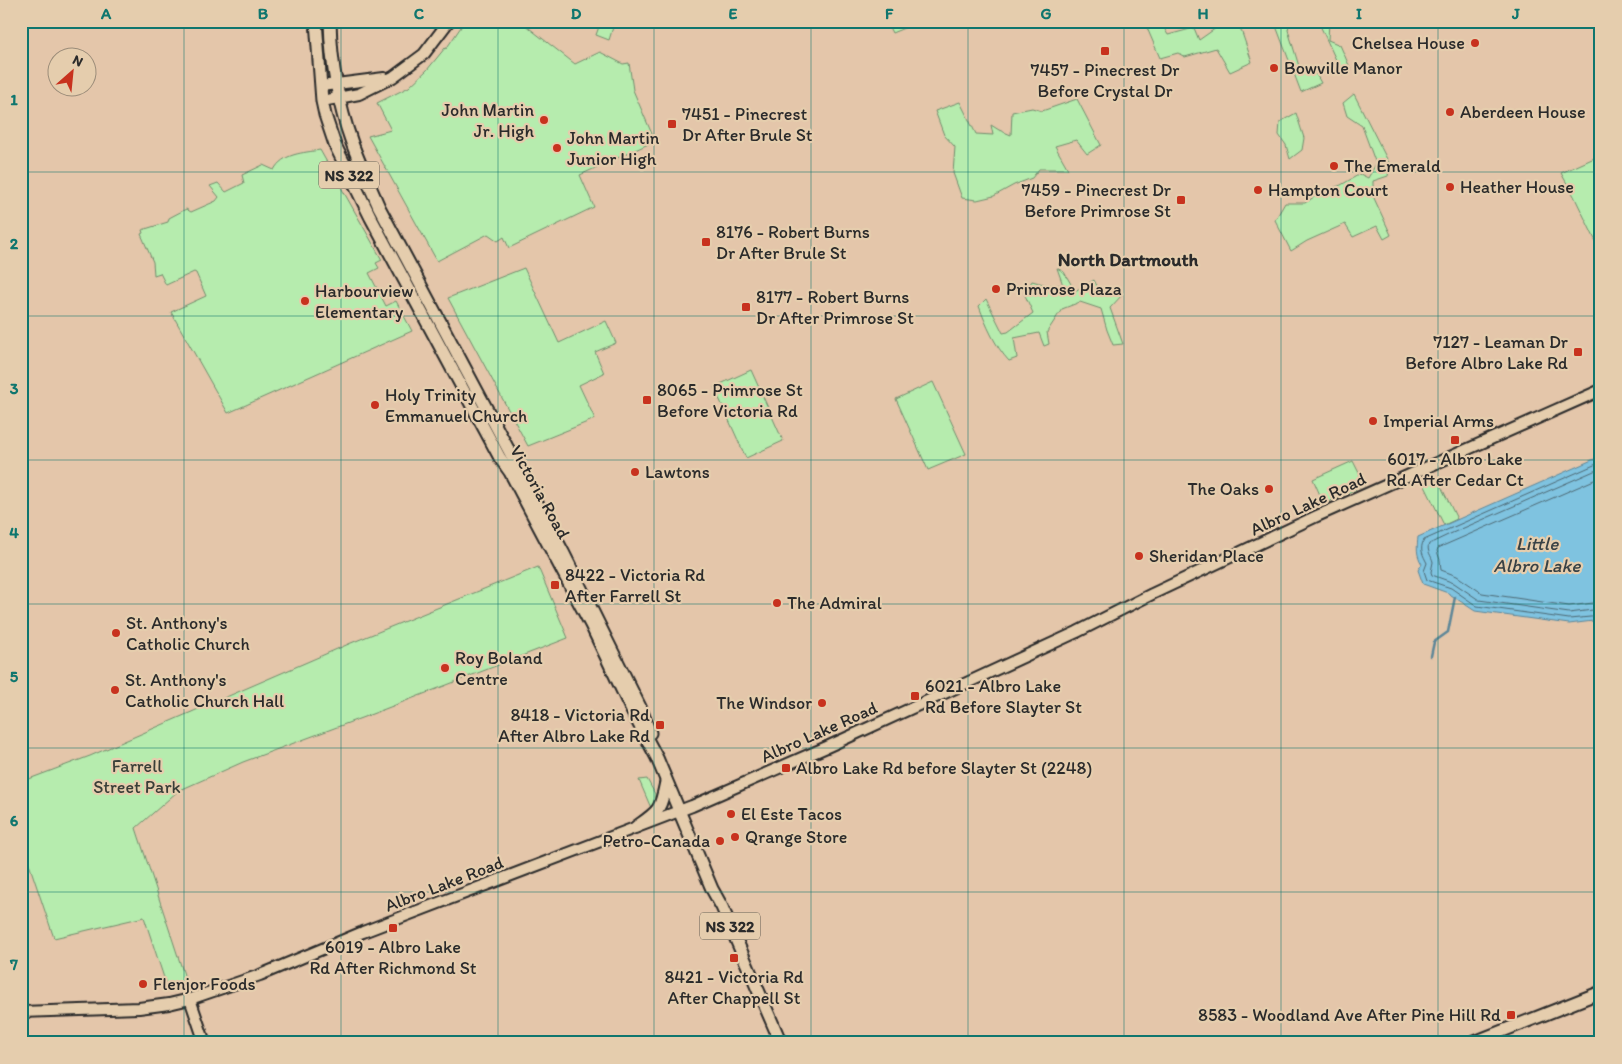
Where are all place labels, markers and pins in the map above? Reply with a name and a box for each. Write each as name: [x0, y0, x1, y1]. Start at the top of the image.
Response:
place label: Chelsea House: [1352, 32, 1465, 54]
marker: Chelsea House: [1469, 37, 1481, 49]
marker: 7457 - Pinecrest Dr Before Crystal Dr: [1099, 45, 1111, 57]
place label: Bowville Manor: [1284, 57, 1403, 79]
place label: 7457 - Pinecrest Dr Before Crystal Dr: [1031, 59, 1180, 102]
marker: Bowville Manor: [1268, 62, 1280, 74]
place label: John Martin Jr. High: [442, 99, 534, 142]
place label: Aberdeen House: [1460, 101, 1586, 123]
place label: 7451 - Pinecrest Dr After Brule St: [682, 103, 813, 146]
marker: Aberdeen House: [1444, 106, 1456, 118]
marker: John Martin Jr. High: [538, 114, 550, 126]
marker: 7451 - Pinecrest Dr After Brule St: [666, 118, 678, 130]
place label: John Martin Junior High: [567, 127, 660, 170]
marker: John Martin Junior High: [551, 142, 563, 154]
place label: The Emerald: [1344, 155, 1441, 177]
marker: The Emerald: [1328, 160, 1340, 172]
place label: Heather House: [1460, 176, 1574, 198]
place label: 7459 - Pinecrest Dr Before Primrose St: [1022, 179, 1172, 222]
place label: Hampton Court: [1268, 179, 1388, 201]
marker: Heather House: [1444, 181, 1456, 193]
marker: Hampton Court: [1252, 184, 1264, 196]
marker: 7459 - Pinecrest Dr Before Primrose St: [1175, 194, 1187, 206]
place label: 8176 - Robert Burns Dr After Brule St: [716, 221, 870, 264]
marker: 8176 - Robert Burns Dr After Brule St: [700, 236, 712, 248]
place label: Primrose Plaza: [1006, 278, 1122, 300]
place label: Harbourview Elementary: [315, 280, 413, 323]
marker: Primrose Plaza: [990, 283, 1002, 295]
place label: 8177 - Robert Burns Dr After Primrose St: [756, 286, 914, 329]
marker: Harbourview Elementary: [299, 295, 311, 307]
marker: 8177 - Robert Burns Dr After Primrose St: [740, 301, 752, 313]
place label: 7127 - Leaman Dr Before Albro Lake Rd: [1405, 331, 1569, 374]
marker: 7127 - Leaman Dr Before Albro Lake Rd: [1572, 346, 1584, 358]
place label: 8065 - Primrose St Before Victoria Rd: [657, 379, 803, 422]
place label: Holy Trinity Emmanuel Church: [385, 384, 527, 427]
marker: 8065 - Primrose St Before Victoria Rd: [641, 394, 653, 406]
marker: Holy Trinity Emmanuel Church: [369, 399, 381, 411]
place label: Imperial Arms: [1383, 410, 1494, 432]
marker: Imperial Arms: [1367, 415, 1379, 427]
marker: 6017 - Albro Lake Rd After Cedar Ct: [1449, 434, 1461, 446]
place label: 6017 - Albro Lake Rd After Cedar Ct: [1386, 448, 1524, 491]
place label: Lawtons: [645, 461, 710, 483]
marker: Lawtons: [629, 466, 641, 478]
place label: The Oaks: [1187, 478, 1259, 500]
marker: The Oaks: [1263, 483, 1275, 495]
place label: Sheridan Place: [1149, 545, 1264, 567]
marker: Sheridan Place: [1133, 550, 1145, 562]
place label: 8422 - Victoria Rd After Farrell St: [565, 564, 705, 607]
marker: 8422 - Victoria Rd After Farrell St: [549, 579, 561, 591]
place label: The Admiral: [787, 592, 882, 614]
marker: The Admiral: [771, 597, 783, 609]
place label: St. Anthony's Catholic Church: [126, 612, 250, 655]
marker: St. Anthony's Catholic Church: [110, 627, 122, 639]
place label: Roy Boland Centre: [455, 647, 543, 690]
marker: Roy Boland Centre: [439, 662, 451, 674]
place label: St. Anthony's Catholic Church Hall: [125, 669, 284, 712]
place label: 6021 - Albro Lake Rd Before Slayter St: [925, 675, 1082, 718]
marker: St. Anthony's Catholic Church Hall: [109, 684, 121, 696]
marker: 6021 - Albro Lake Rd Before Slayter St: [909, 690, 921, 702]
place label: The Windsor: [716, 692, 812, 714]
marker: The Windsor: [816, 697, 828, 709]
place label: 8418 - Victoria Rd After Albro Lake Rd: [498, 704, 650, 747]
marker: 8418 - Victoria Rd After Albro Lake Rd: [654, 719, 666, 731]
place label: Albro Lake Rd before Slayter St (2248): [796, 757, 1092, 779]
marker: Albro Lake Rd before Slayter St (2248): [780, 762, 792, 774]
place label: El Este Tacos: [741, 803, 842, 825]
marker: El Este Tacos: [725, 808, 737, 820]
place label: Qrange Store: [745, 826, 847, 848]
place label: Petro-Canada: [602, 830, 710, 852]
marker: Qrange Store: [729, 831, 741, 843]
marker: Petro-Canada: [714, 835, 726, 847]
marker: 6019 - Albro Lake Rd After Richmond St: [387, 922, 399, 934]
place label: 6019 - Albro Lake Rd After Richmond St: [309, 936, 477, 979]
marker: 8421 - Victoria Rd After Chappell St: [728, 952, 740, 964]
place label: 8421 - Victoria Rd After Chappell St: [664, 966, 804, 1009]
place label: Flenjor Foods: [153, 973, 256, 995]
marker: Flenjor Foods: [137, 978, 149, 990]
place label: 8583 - Woodland Ave After Pine Hill Rd: [1198, 1004, 1501, 1026]
marker: 8583 - Woodland Ave After Pine Hill Rd: [1505, 1009, 1517, 1021]

